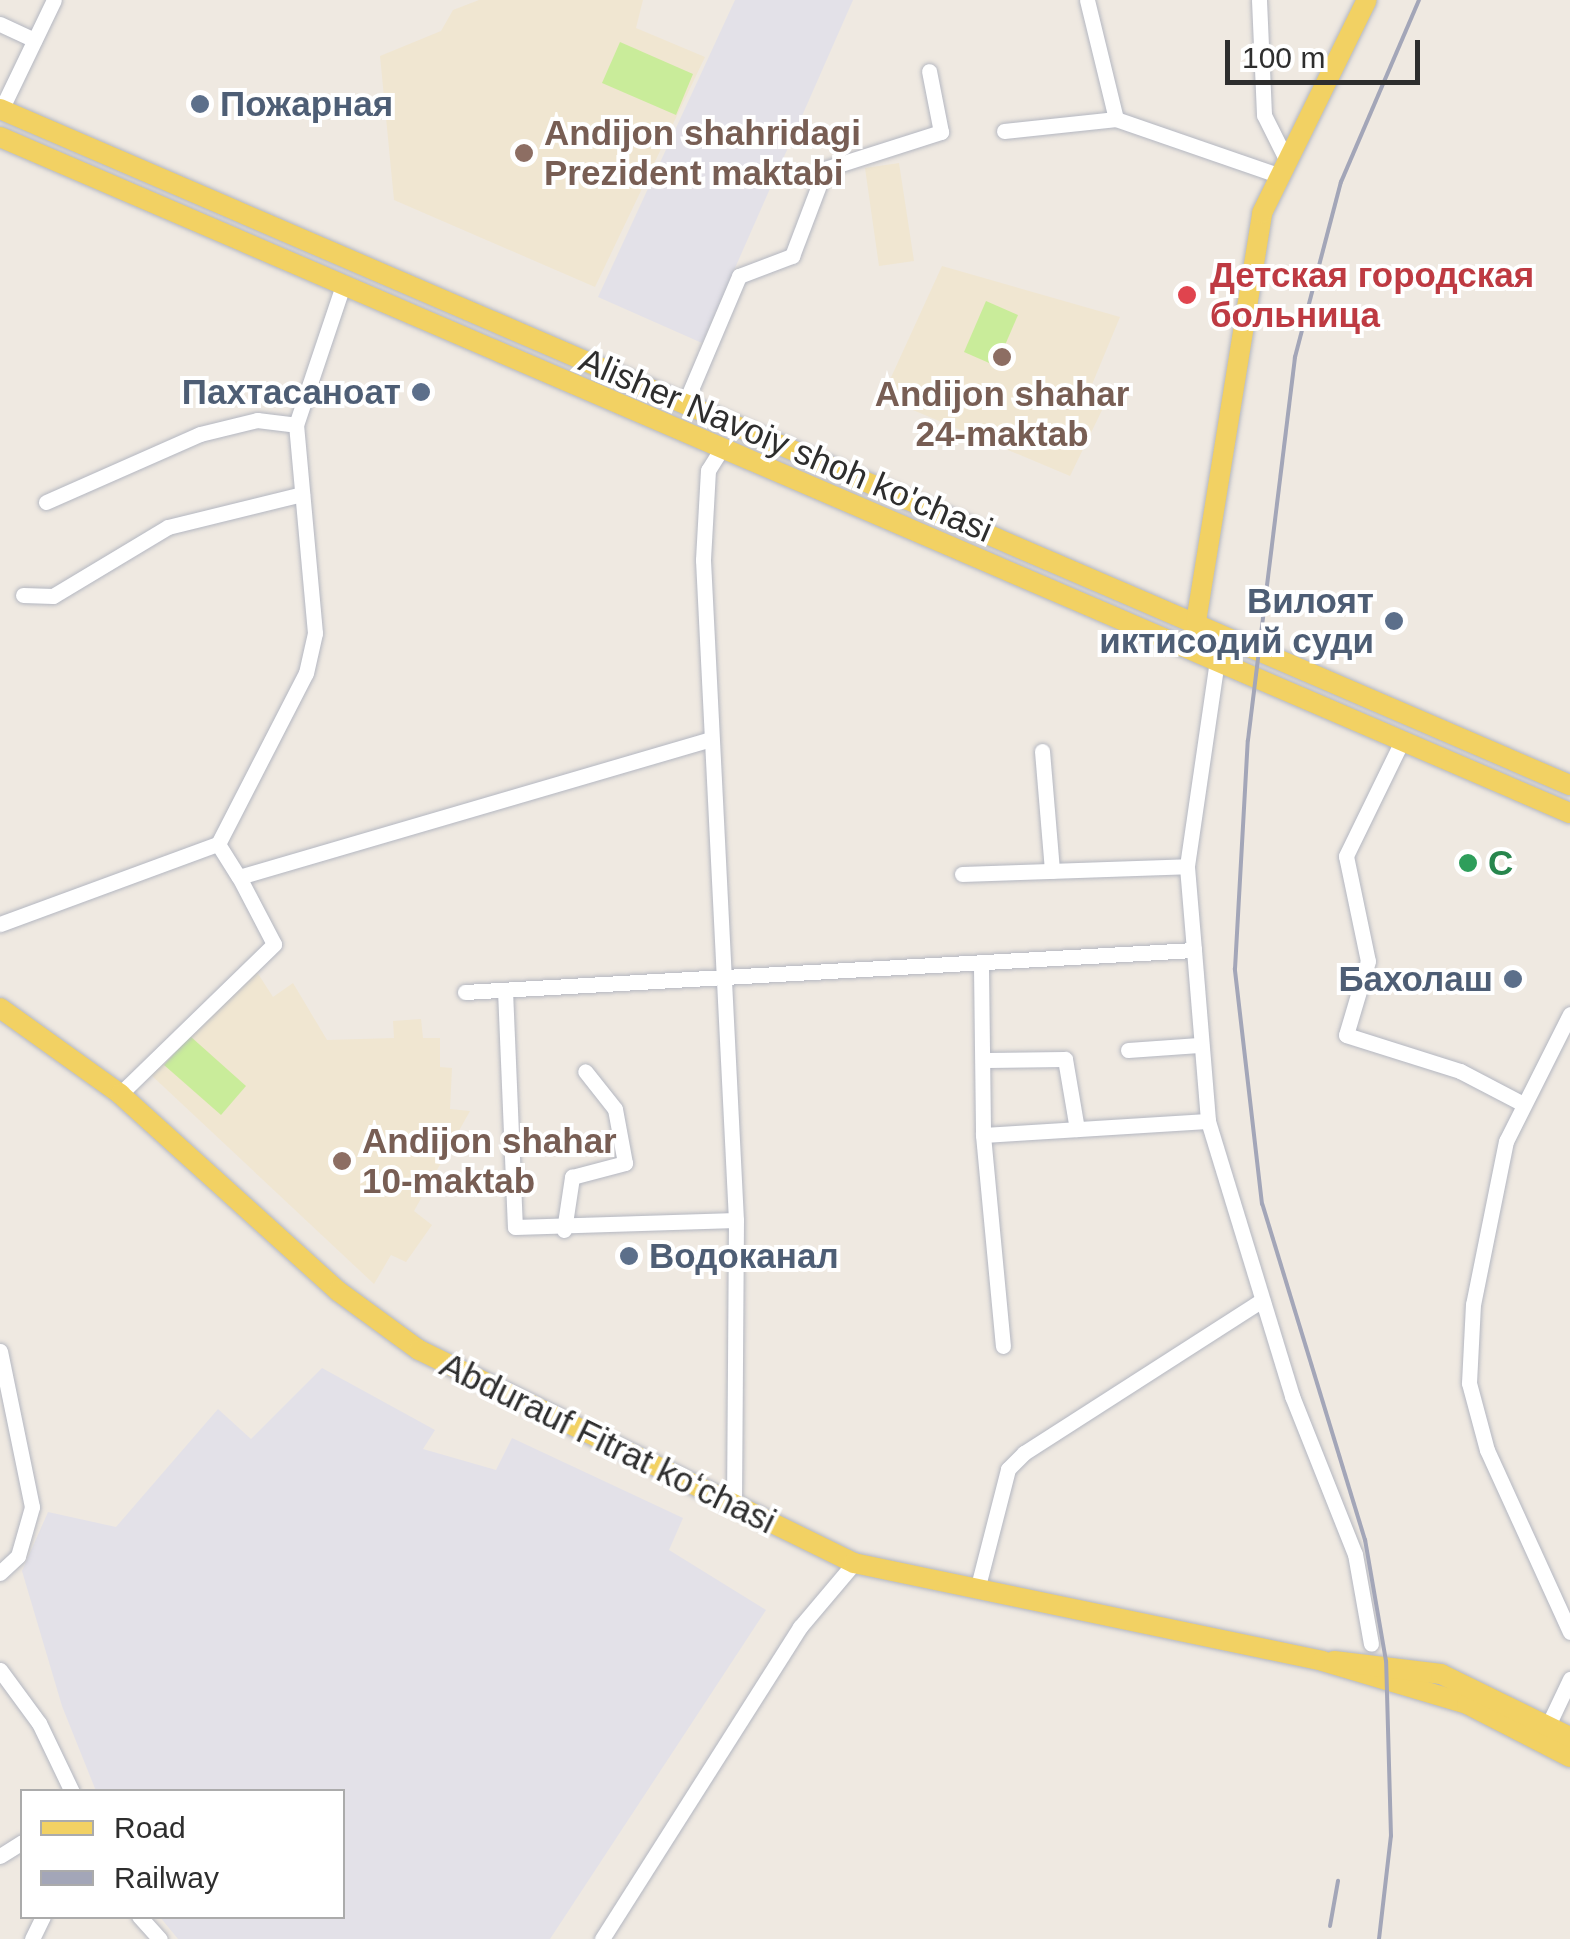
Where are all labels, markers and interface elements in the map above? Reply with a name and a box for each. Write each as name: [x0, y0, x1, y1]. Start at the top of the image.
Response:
scale bar: [1230, 20, 1425, 82]
text: 100 m: [1242, 41, 1325, 74]
place label: Пожарная: [220, 83, 393, 125]
marker: Пожарная: [189, 93, 211, 115]
place label: Andijon shahridagi Prezident maktabi: [544, 112, 861, 194]
marker: Andijon shahridagi Prezident maktabi: [513, 142, 535, 164]
place label: Детская городская больница: [1210, 254, 1534, 336]
marker: Детская городская больница: [1174, 282, 1200, 308]
street label: Alisher Navoiy shoh ko'chasi: [573, 339, 999, 551]
marker: Andijon shahar 24-maktab: [991, 346, 1013, 368]
place label: Пахтасаноат: [182, 371, 401, 413]
place label: Andijon shahar 24-maktab: [875, 373, 1129, 455]
marker: Пахтасаноат: [410, 381, 432, 403]
place label: Вилоят иктисодий суди: [1099, 580, 1374, 662]
marker: Вилоят иктисодий суди: [1383, 610, 1405, 632]
place label: С: [1488, 842, 1513, 884]
marker: С: [1457, 852, 1479, 874]
place label: Бахолаш: [1338, 958, 1493, 1000]
marker: Бахолаш: [1502, 968, 1524, 990]
place label: Andijon shahar 10-maktab: [362, 1120, 617, 1202]
marker: Andijon shahar 10-maktab: [331, 1150, 353, 1172]
place label: Водоканал: [649, 1235, 839, 1277]
marker: Водоканал: [618, 1245, 640, 1267]
street label: Abdurauf Fitrat koʻchasi: [434, 1344, 782, 1542]
legend: [20, 1789, 345, 1919]
text: Road: [114, 1811, 186, 1844]
text: Railway: [114, 1861, 219, 1894]

